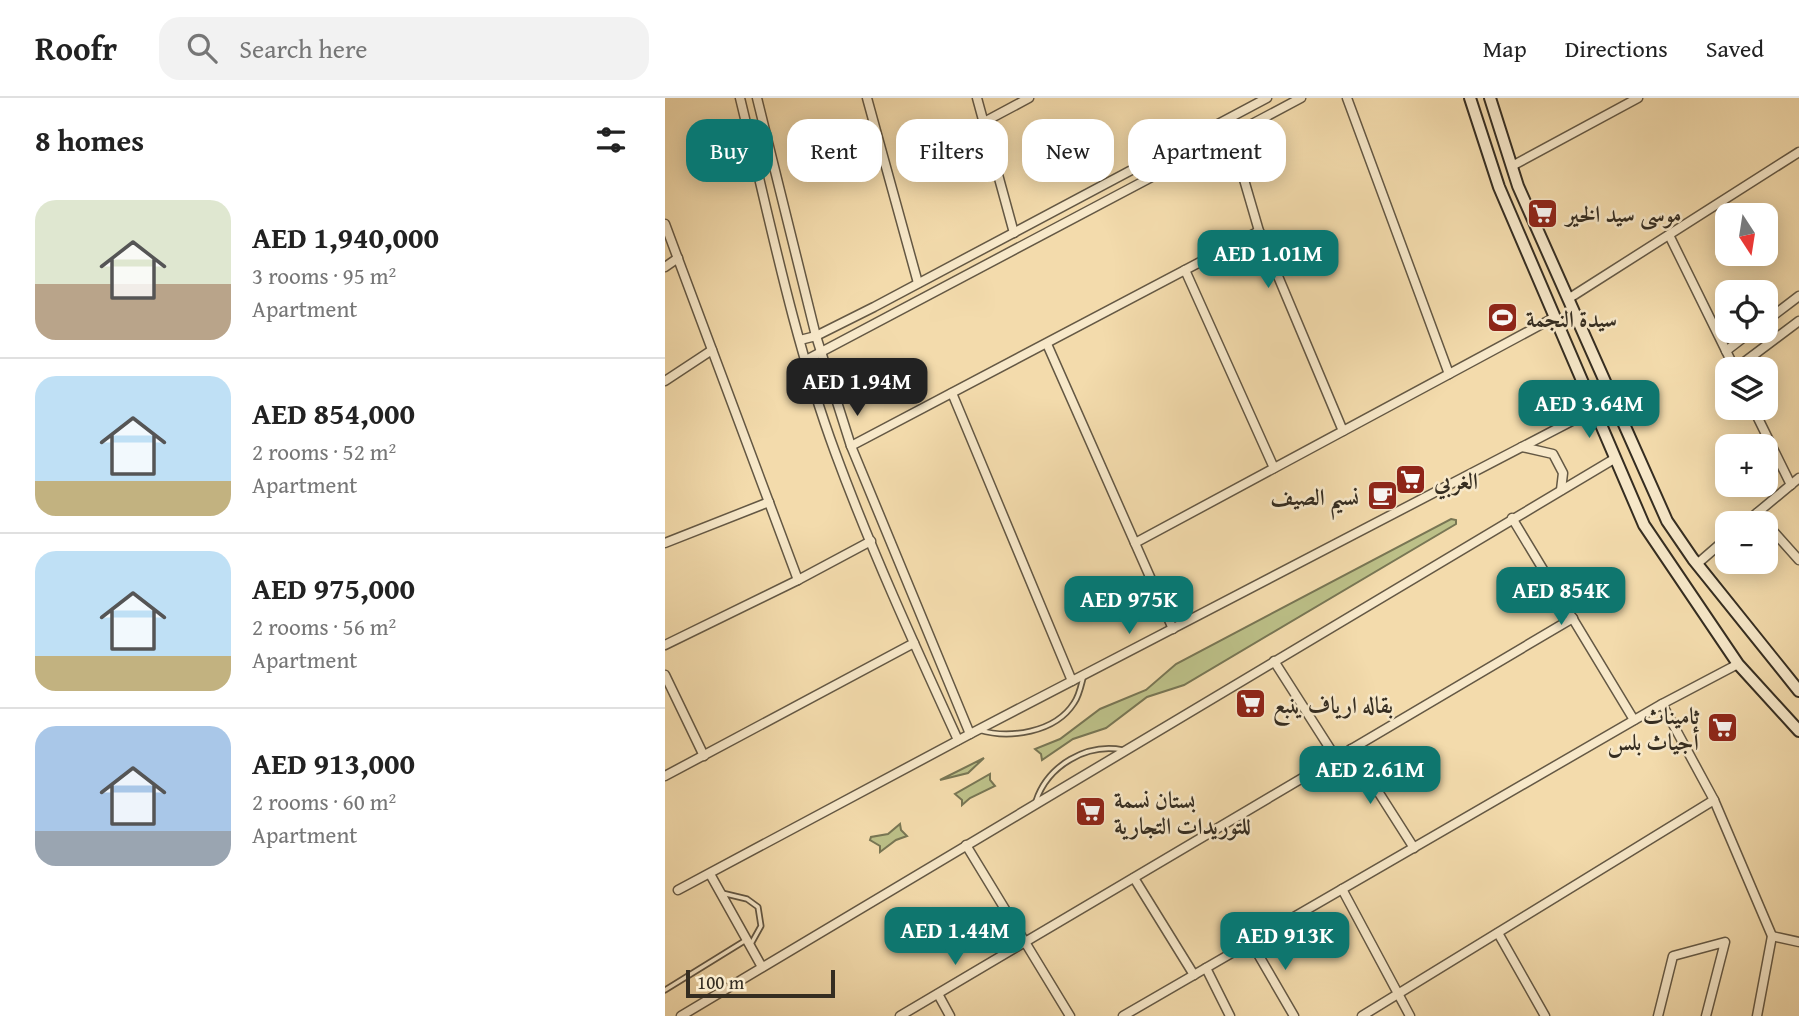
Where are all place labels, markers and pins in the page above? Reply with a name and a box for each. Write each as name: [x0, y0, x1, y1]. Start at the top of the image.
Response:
supermarket icon: موسى سيد الخير: [1526, 196, 1560, 230]
place label: موسى سيد الخير: [1563, 197, 1681, 231]
pin: AED 1.01M: [1188, 230, 1348, 290]
sports icon: سيدة النجمة: [1486, 301, 1520, 335]
place label: سيدة النجمة: [1526, 302, 1617, 335]
pin: AED 1.94M: [777, 358, 937, 418]
pin: AED 3.64M: [1509, 380, 1669, 440]
supermarket icon: الغربي: [1394, 463, 1428, 497]
place label: الغربي: [1433, 464, 1478, 500]
cafe icon: نسيم الصيف: [1365, 479, 1399, 513]
place label: نسيم الصيف: [1270, 480, 1359, 520]
pin: AED 854K: [1489, 568, 1633, 627]
pin: AED 975K: [1057, 576, 1201, 636]
supermarket icon: بقاله ارياف ينبع: [1233, 687, 1267, 721]
place label: بقاله ارياف ينبع: [1273, 688, 1393, 727]
place label: ثاميناث أجياث بلس: [1608, 699, 1700, 758]
supermarket icon: ثاميناث أجياث بلس: [1705, 711, 1739, 745]
pin: AED 2.61M: [1290, 746, 1450, 806]
place label: بستان نسمة للتوريدات التجارية: [1114, 783, 1251, 842]
supermarket icon: بستان نسمة للتوريدات التجارية: [1074, 795, 1108, 829]
pin: AED 1.44M: [875, 908, 1035, 967]
pin: AED 913K: [1213, 912, 1357, 972]

